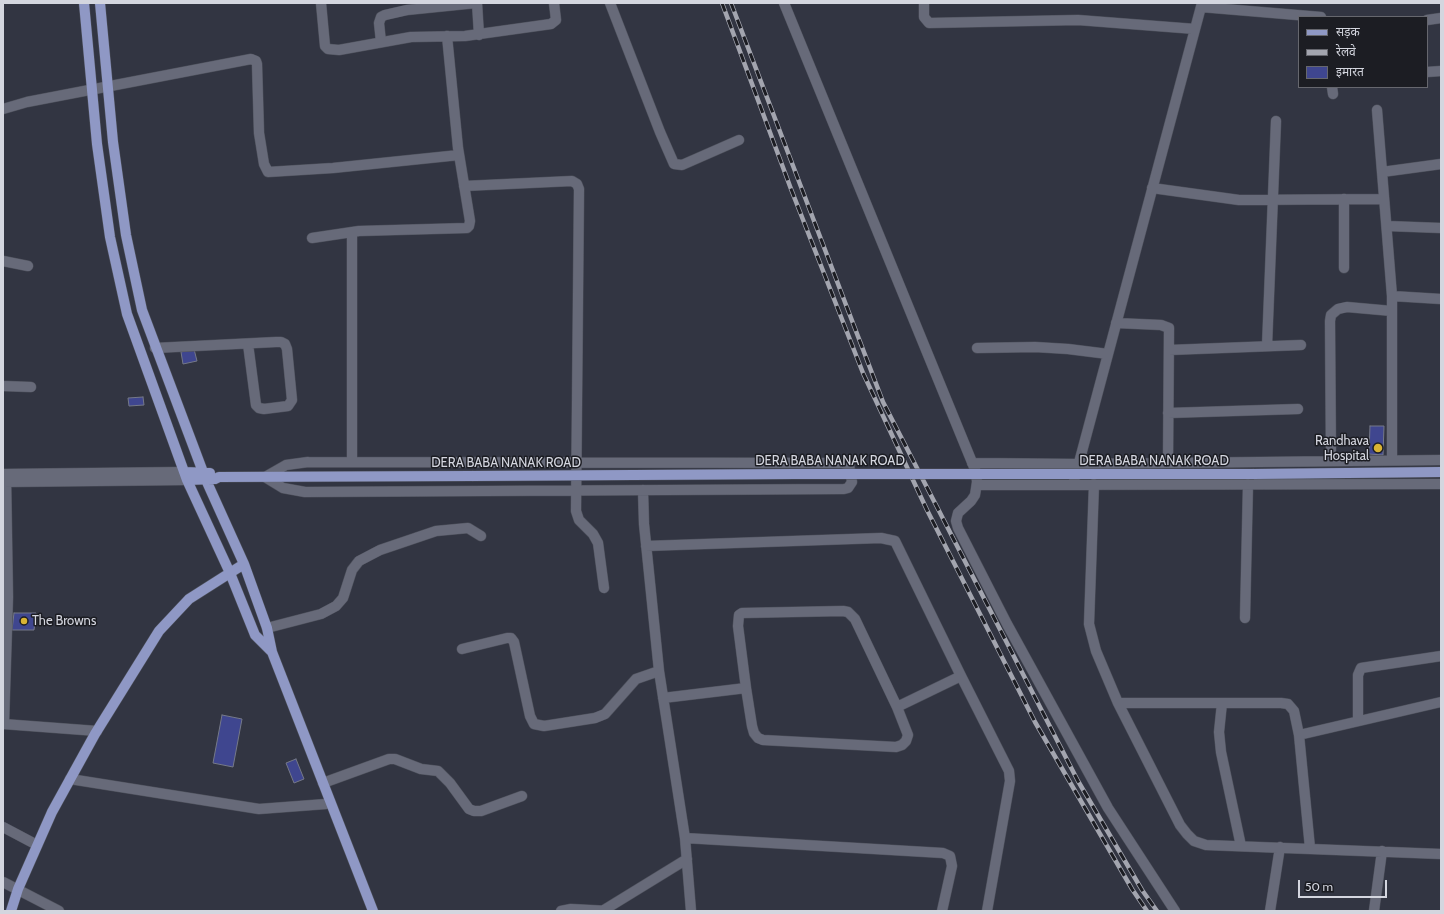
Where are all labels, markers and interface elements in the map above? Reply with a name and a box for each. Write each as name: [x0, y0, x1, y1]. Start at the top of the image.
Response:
legend: [1298, 16, 1428, 88]
text: सड़क: [1336, 24, 1360, 39]
text: रेलवे: [1336, 44, 1356, 59]
text: इमारत: [1336, 64, 1364, 79]
place label: Randhava Hospital: [1315, 433, 1369, 464]
marker: Randhava Hospital: [1372, 442, 1384, 454]
street label: DERA BABA NANAK ROAD: [755, 453, 905, 469]
street label: DERA BABA NANAK ROAD: [1079, 453, 1229, 469]
street label: DERA BABA NANAK ROAD: [431, 455, 581, 471]
place label: The Browns: [32, 613, 96, 629]
marker: The Browns: [19, 616, 29, 626]
scale bar: [1300, 872, 1389, 898]
text: 50 m: [1305, 879, 1333, 894]

